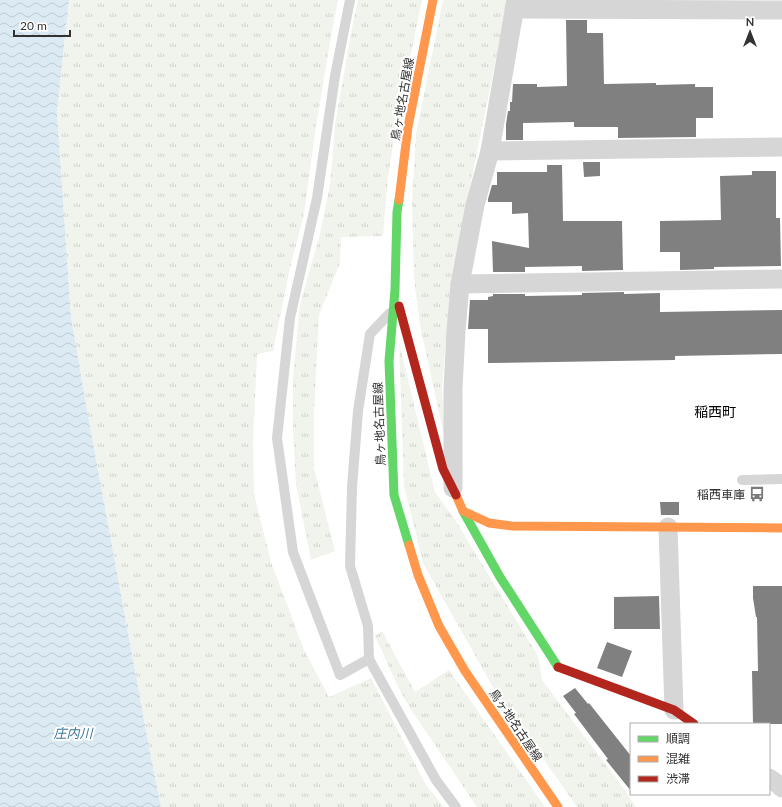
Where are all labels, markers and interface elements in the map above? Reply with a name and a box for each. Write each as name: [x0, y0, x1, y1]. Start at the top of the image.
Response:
scale bar: [14, 12, 70, 38]
north arrow: [730, 12, 770, 52]
text: N: [746, 15, 754, 28]
text: 20 m: [20, 18, 47, 33]
street label: 鳥ヶ地名古屋線: [387, 56, 417, 142]
street label: 鳥ヶ地名古屋線: [370, 382, 388, 466]
district label: 稲西町: [694, 403, 736, 420]
bus stop icon: 稲西車庫: [748, 485, 766, 503]
place label: 稲西車庫: [697, 487, 745, 502]
street label: 鳥ヶ地名古屋線: [486, 686, 546, 764]
legend: [630, 723, 770, 795]
water label: 庄内川: [53, 725, 94, 741]
text: 順調: [666, 731, 690, 746]
text: 混雑: [666, 751, 690, 766]
text: 渋滞: [666, 771, 690, 786]

